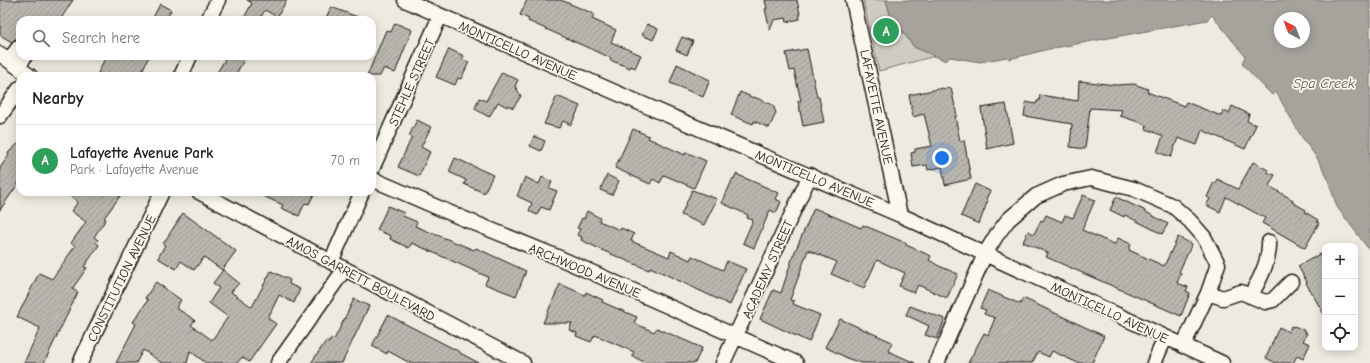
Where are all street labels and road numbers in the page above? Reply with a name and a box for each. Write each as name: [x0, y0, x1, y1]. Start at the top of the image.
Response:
street label: MONTICELLO AVENUE: [456, 18, 579, 83]
street label: STEHLE STREET: [385, 36, 438, 128]
street label: LAFAYETTE AVENUE: [857, 48, 896, 166]
street label: MONTICELLO AVENUE: [753, 147, 877, 210]
street label: CONSTITUTION AVENUE: [84, 212, 159, 344]
street label: ACADEMY STREET: [739, 217, 796, 321]
street label: AMOS GARRETT BOULEVARD: [284, 233, 438, 324]
street label: ARCHWOOD AVENUE: [527, 240, 643, 301]
street label: MONTICELLO AVENUE: [1049, 279, 1171, 346]

